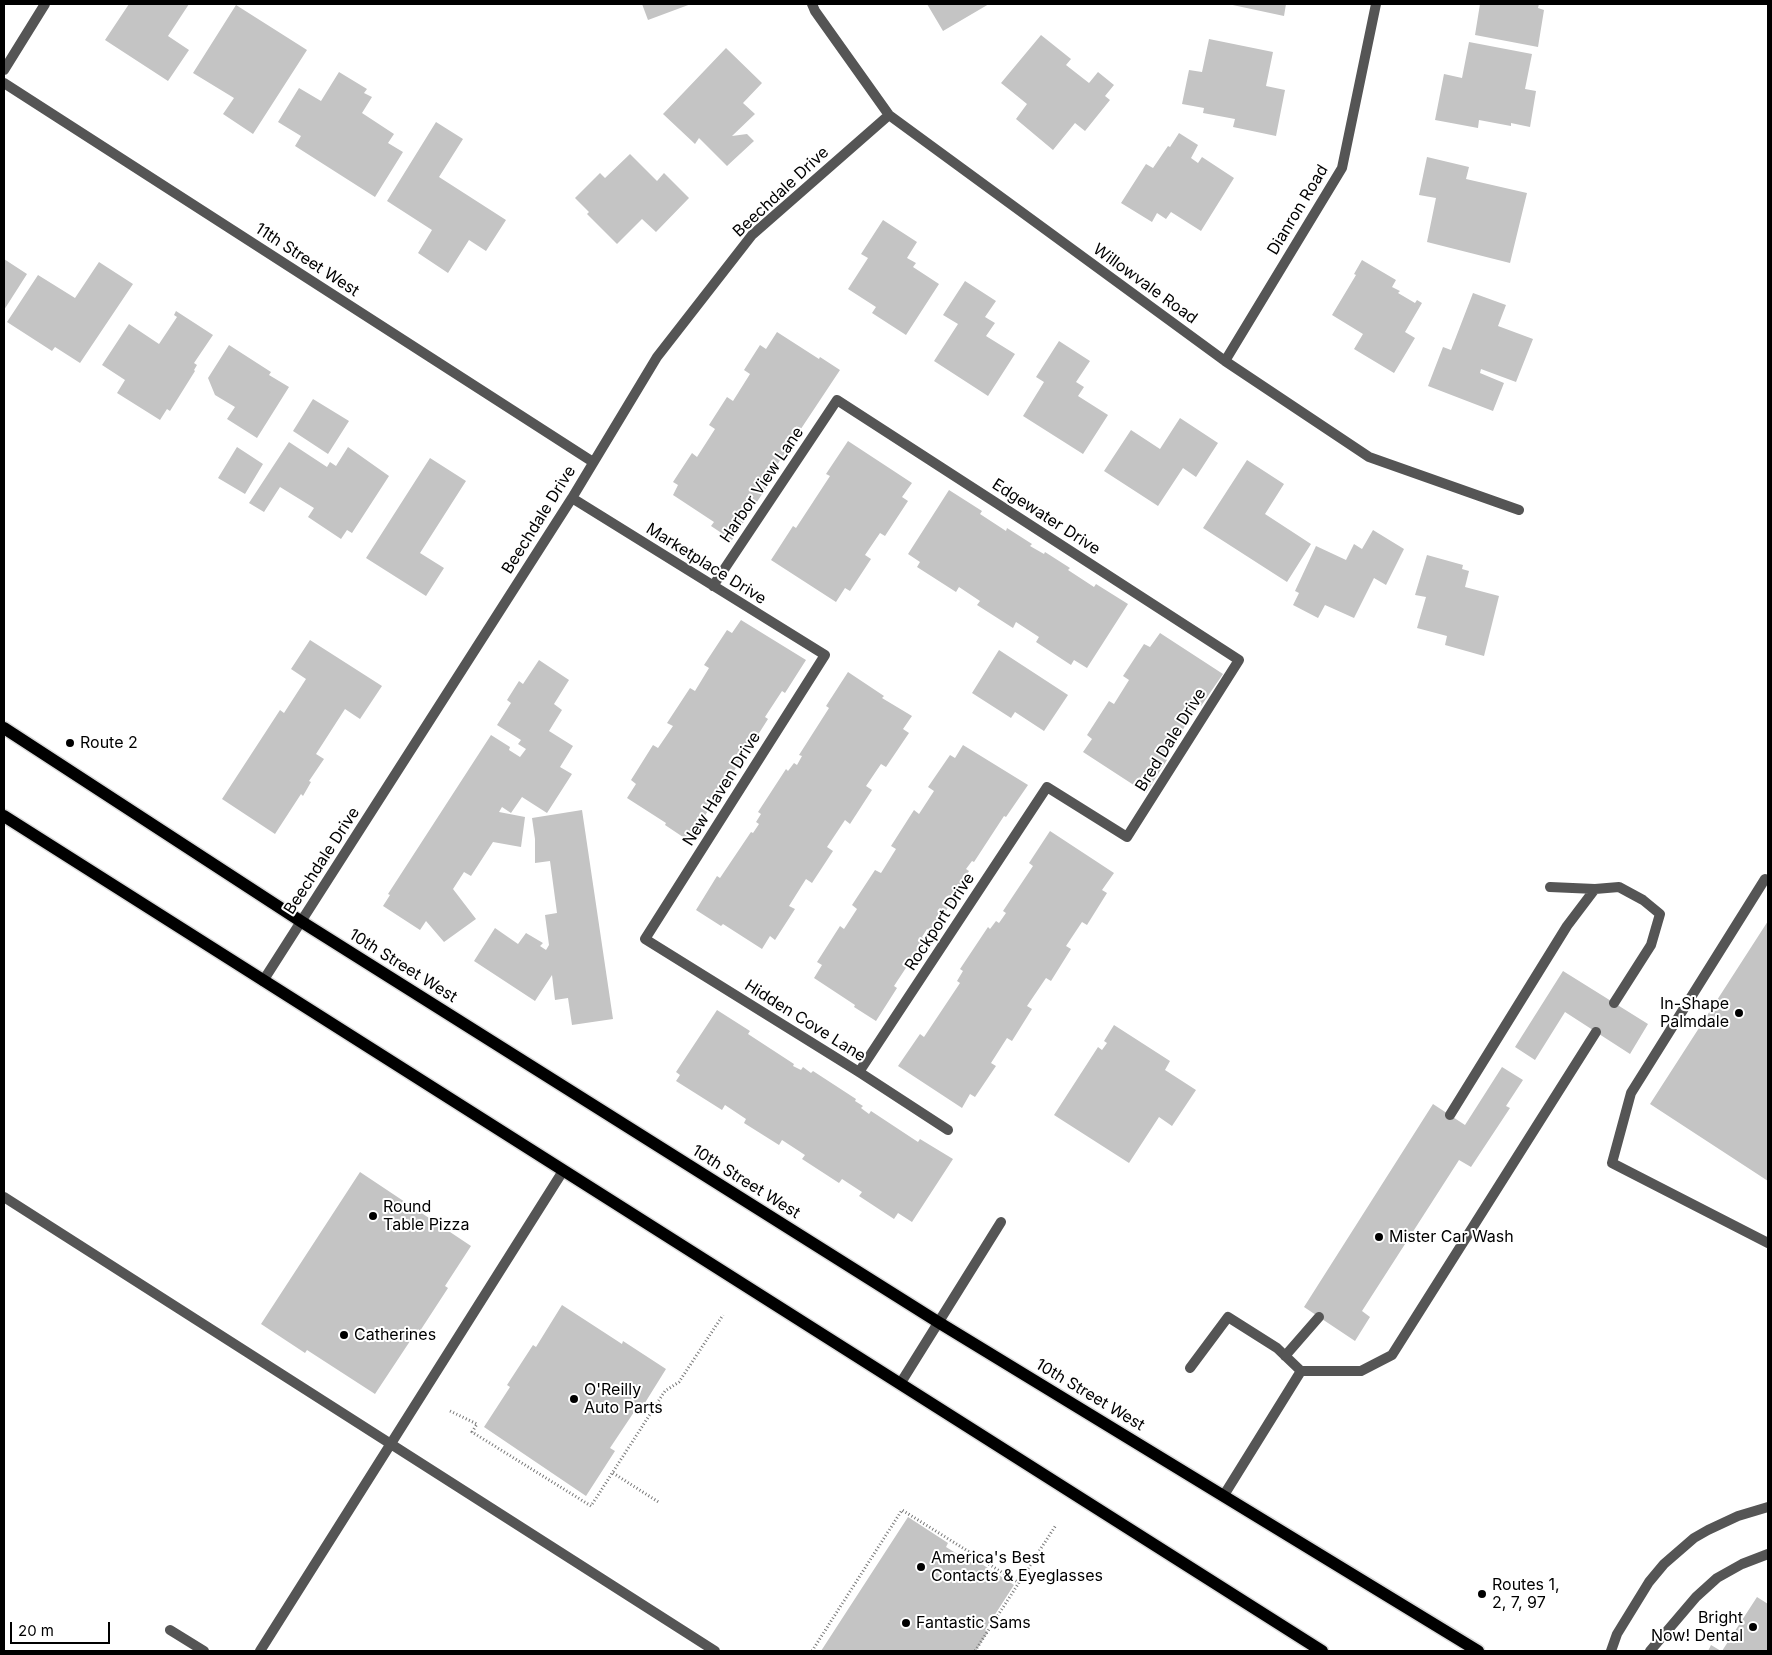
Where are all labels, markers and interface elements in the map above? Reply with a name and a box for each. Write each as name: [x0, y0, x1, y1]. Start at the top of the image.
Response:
street label: Beechdale Drive: [729, 143, 833, 241]
street label: Dianron Road: [1264, 161, 1332, 259]
street label: 11th Street West: [251, 219, 363, 301]
street label: Willowvale Road: [1089, 240, 1201, 328]
street label: Harbor View Lane: [716, 423, 808, 547]
street label: Beechdale Drive: [498, 462, 580, 578]
street label: Edgewater Drive: [988, 475, 1104, 559]
street label: Marketplace Drive: [642, 519, 770, 609]
street label: Bred Dale Drive: [1132, 685, 1210, 795]
street label: New Haven Drive: [679, 728, 765, 850]
place label: Route 2: [80, 733, 138, 753]
marker: Route 2: [64, 737, 76, 749]
street label: Beechdale Drive: [280, 804, 364, 918]
street label: Rockport Drive: [901, 870, 979, 974]
street label: 10th Street West: [345, 925, 461, 1007]
street label: Hidden Cove Lane: [741, 976, 869, 1066]
place label: In-Shape Palmdale: [1660, 994, 1729, 1032]
marker: In-Shape Palmdale: [1733, 1007, 1745, 1019]
street label: 10th Street West: [688, 1141, 804, 1223]
place label: Round Table Pizza: [383, 1197, 469, 1235]
marker: Round Table Pizza: [367, 1210, 379, 1222]
place label: Mister Car Wash: [1389, 1227, 1514, 1247]
marker: Mister Car Wash: [1373, 1231, 1385, 1243]
place label: Catherines: [354, 1325, 436, 1345]
marker: Catherines: [338, 1329, 350, 1341]
street label: 10th Street West: [1032, 1355, 1148, 1435]
place label: O'Reilly Auto Parts: [584, 1380, 663, 1418]
marker: O'Reilly Auto Parts: [568, 1393, 580, 1405]
place label: America's Best Contacts & Eyeglasses: [931, 1548, 1103, 1586]
marker: America's Best Contacts & Eyeglasses: [915, 1561, 927, 1573]
place label: Routes 1, 2, 7, 97: [1492, 1575, 1560, 1613]
marker: Routes 1, 2, 7, 97: [1476, 1588, 1488, 1600]
place label: Bright Now! Dental: [1651, 1608, 1743, 1646]
scale bar: [12, 1612, 112, 1644]
place label: Fantastic Sams: [916, 1613, 1031, 1633]
marker: Fantastic Sams: [900, 1617, 912, 1629]
text: 20 m: [18, 1621, 54, 1640]
marker: Bright Now! Dental: [1747, 1621, 1759, 1633]

